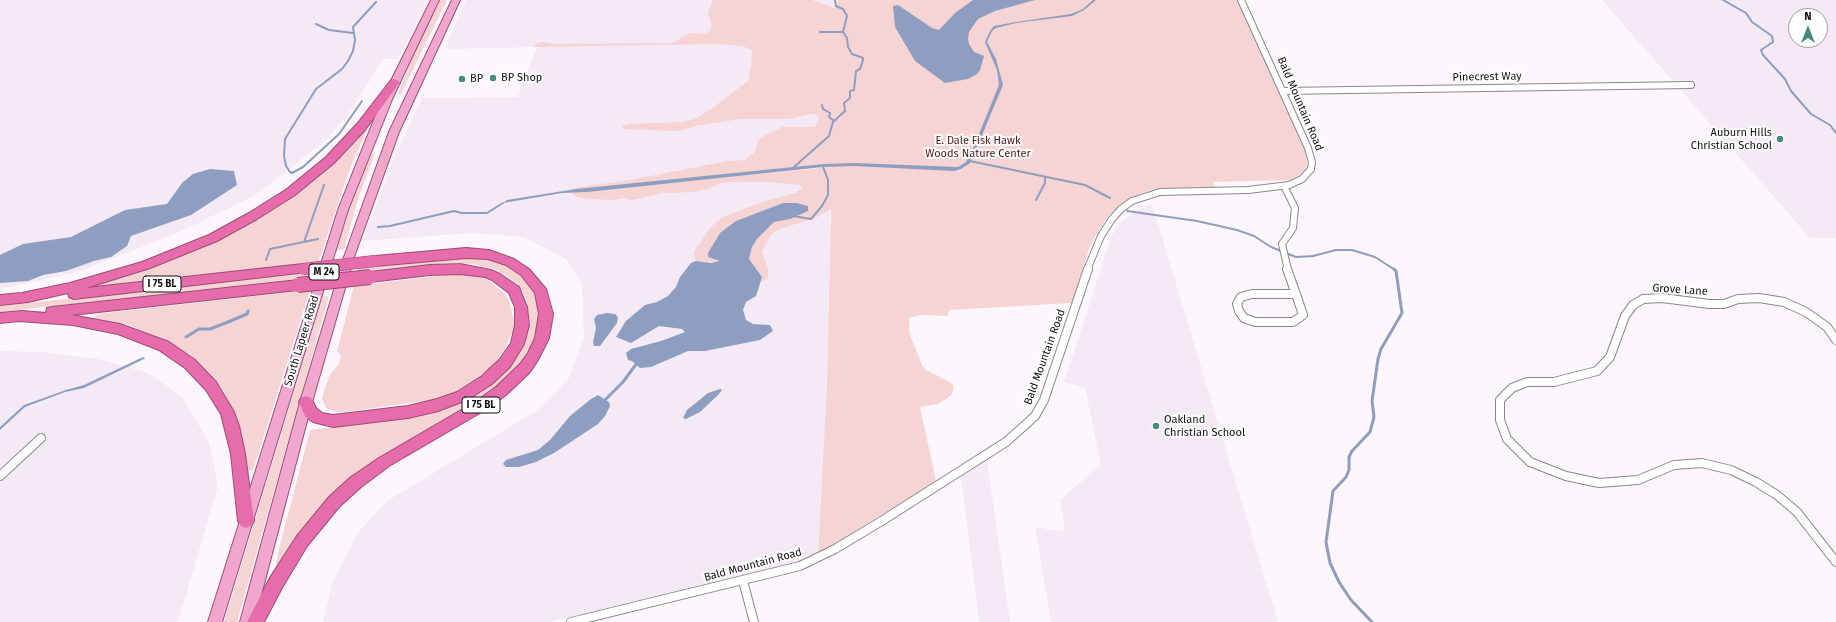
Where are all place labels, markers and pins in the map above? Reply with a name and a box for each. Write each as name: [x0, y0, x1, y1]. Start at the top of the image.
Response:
place label: BP Shop: [501, 71, 542, 85]
place label: BP: [470, 72, 483, 86]
marker: BP Shop: [488, 73, 498, 83]
marker: BP: [457, 74, 467, 84]
place label: Auburn Hills Christian School: [1691, 126, 1772, 152]
marker: Auburn Hills Christian School: [1775, 134, 1785, 144]
place label: Oakland Christian School: [1164, 413, 1245, 439]
marker: Oakland Christian School: [1151, 421, 1161, 431]

